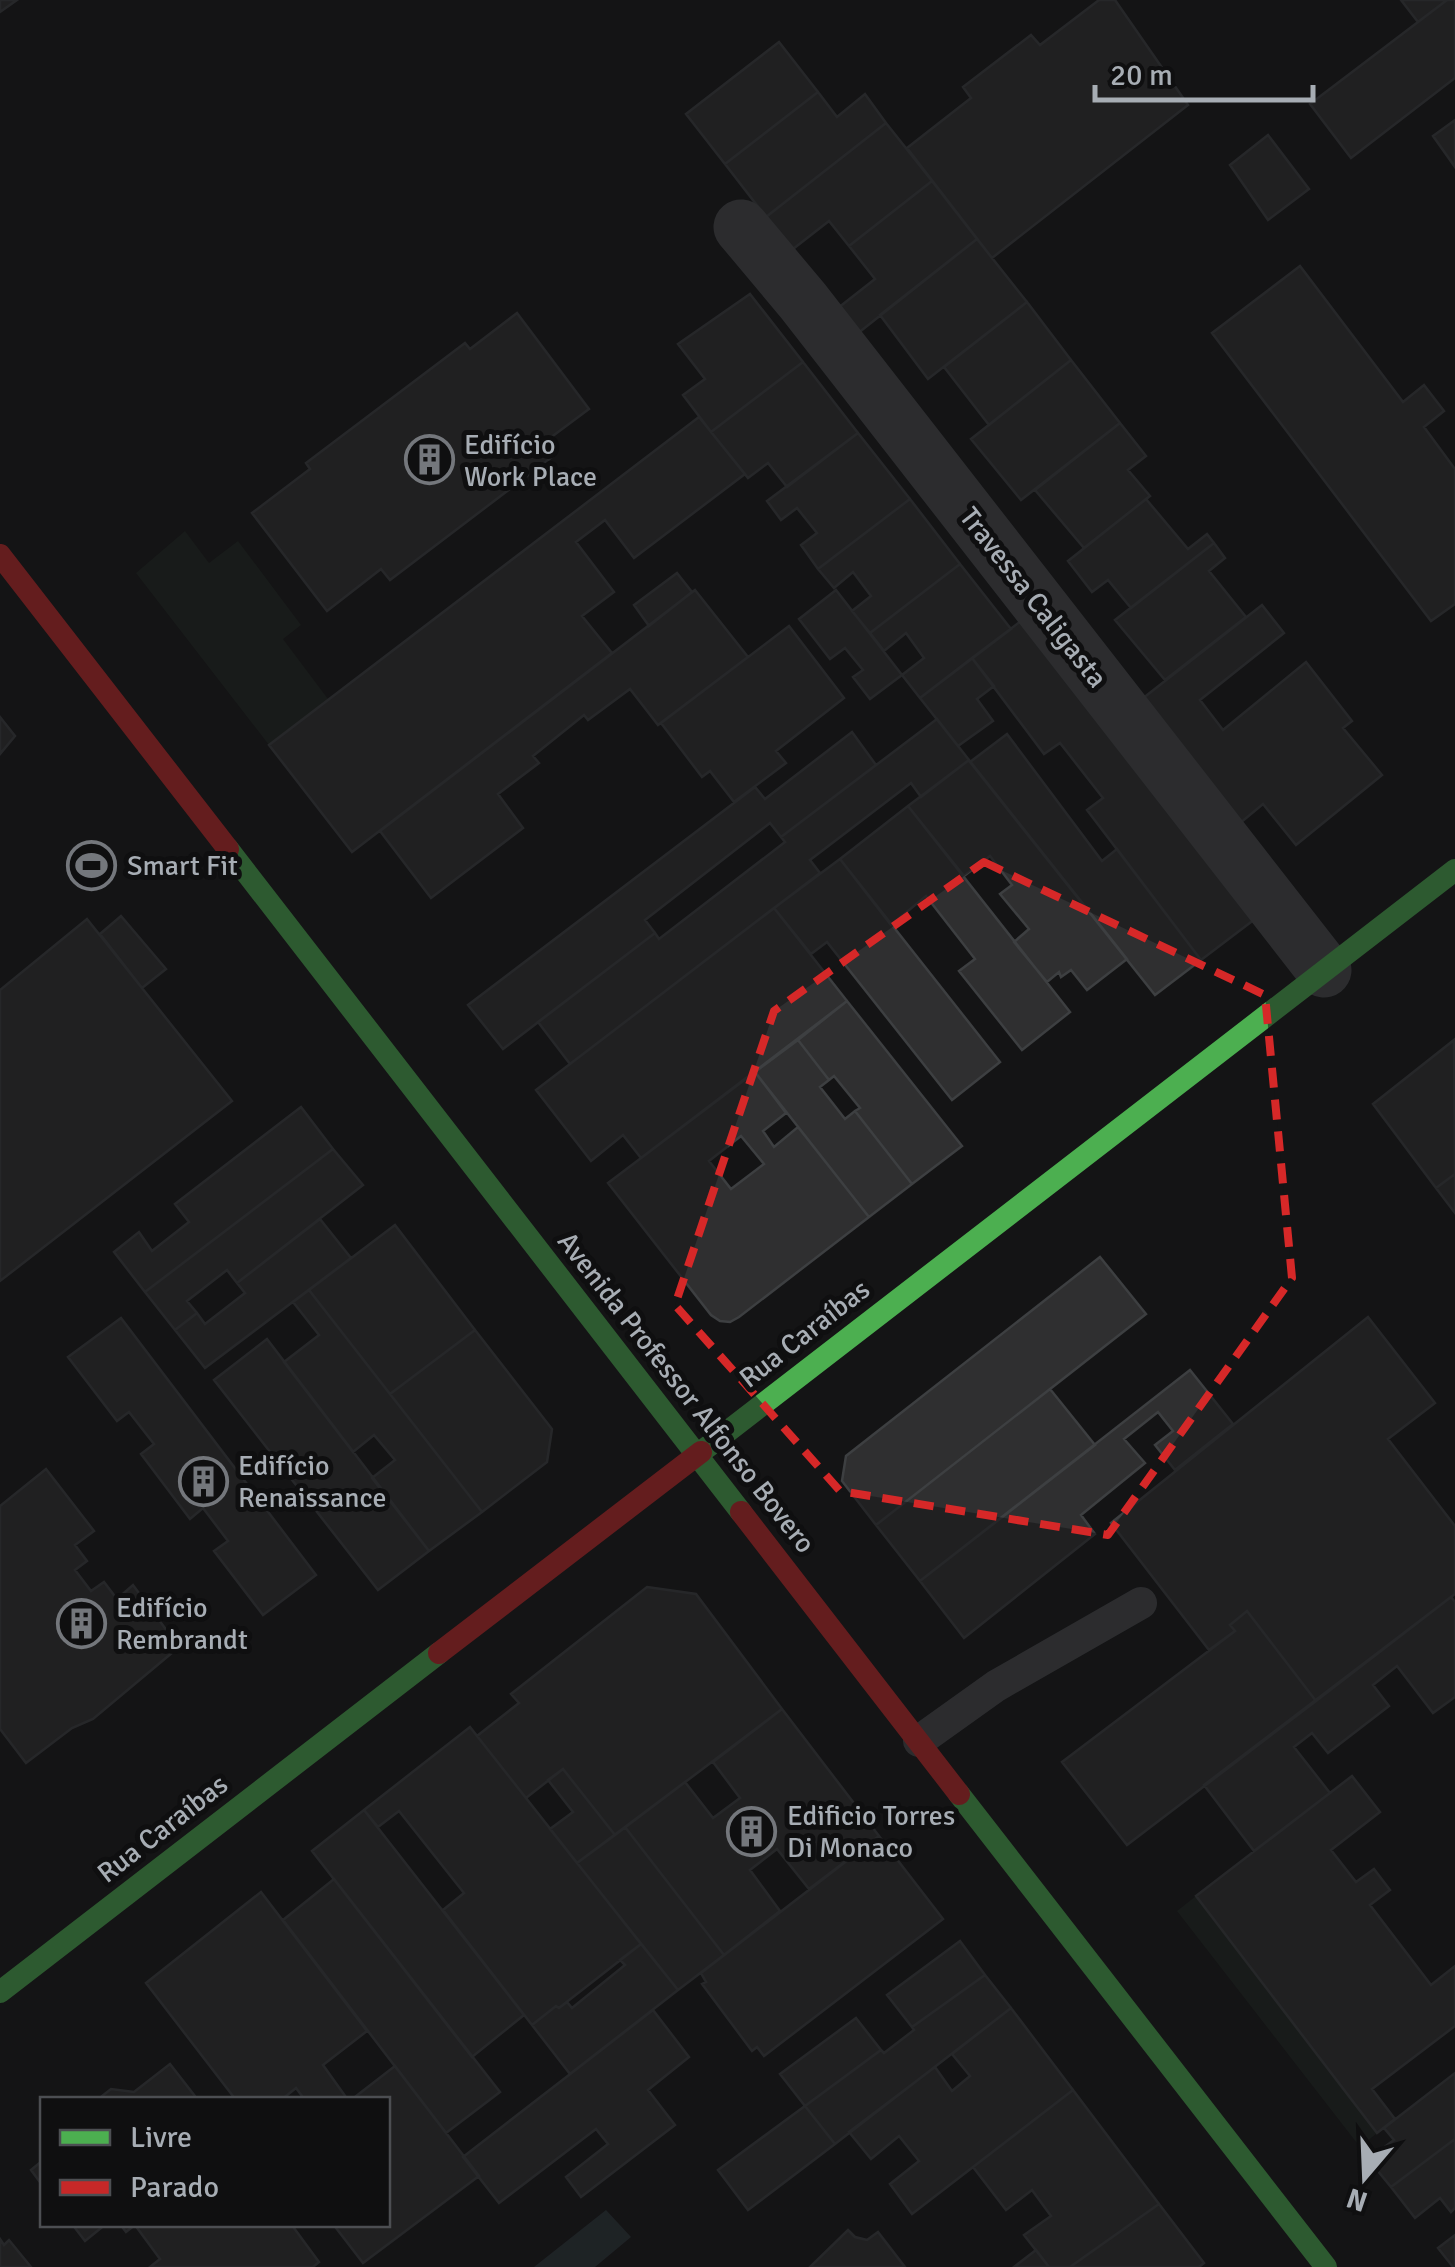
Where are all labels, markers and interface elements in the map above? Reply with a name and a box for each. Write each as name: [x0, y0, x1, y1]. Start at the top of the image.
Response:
scale bar: [1095, 40, 1312, 102]
text: 20 m: [1110, 57, 1173, 94]
place label: Edifício Work Place: [464, 428, 597, 494]
building icon: Edifício Work Place: [403, 434, 455, 486]
street label: Travessa Caligasta: [952, 501, 1114, 694]
sports icon: Smart Fit: [66, 839, 118, 891]
place label: Smart Fit: [127, 849, 238, 883]
street label: Avenida Professor Alfonso Bovero: [550, 1225, 822, 1560]
street label: Rua Caraíbas: [733, 1272, 877, 1395]
place label: Edifício Renaissance: [238, 1449, 387, 1515]
building icon: Edifício Renaissance: [177, 1455, 229, 1507]
place label: Edifício Rembrandt: [116, 1591, 248, 1657]
building icon: Edifício Rembrandt: [55, 1597, 107, 1649]
street label: Rua Caraíbas: [91, 1767, 235, 1890]
place label: Edificio Torres Di Monaco: [787, 1799, 955, 1865]
building icon: Edificio Torres Di Monaco: [726, 1805, 778, 1857]
legend: [40, 2097, 390, 2227]
text: Livre: [130, 2119, 192, 2156]
north arrow: [1315, 2127, 1415, 2227]
text: Parado: [130, 2169, 219, 2206]
text: N: [1342, 2180, 1372, 2219]

